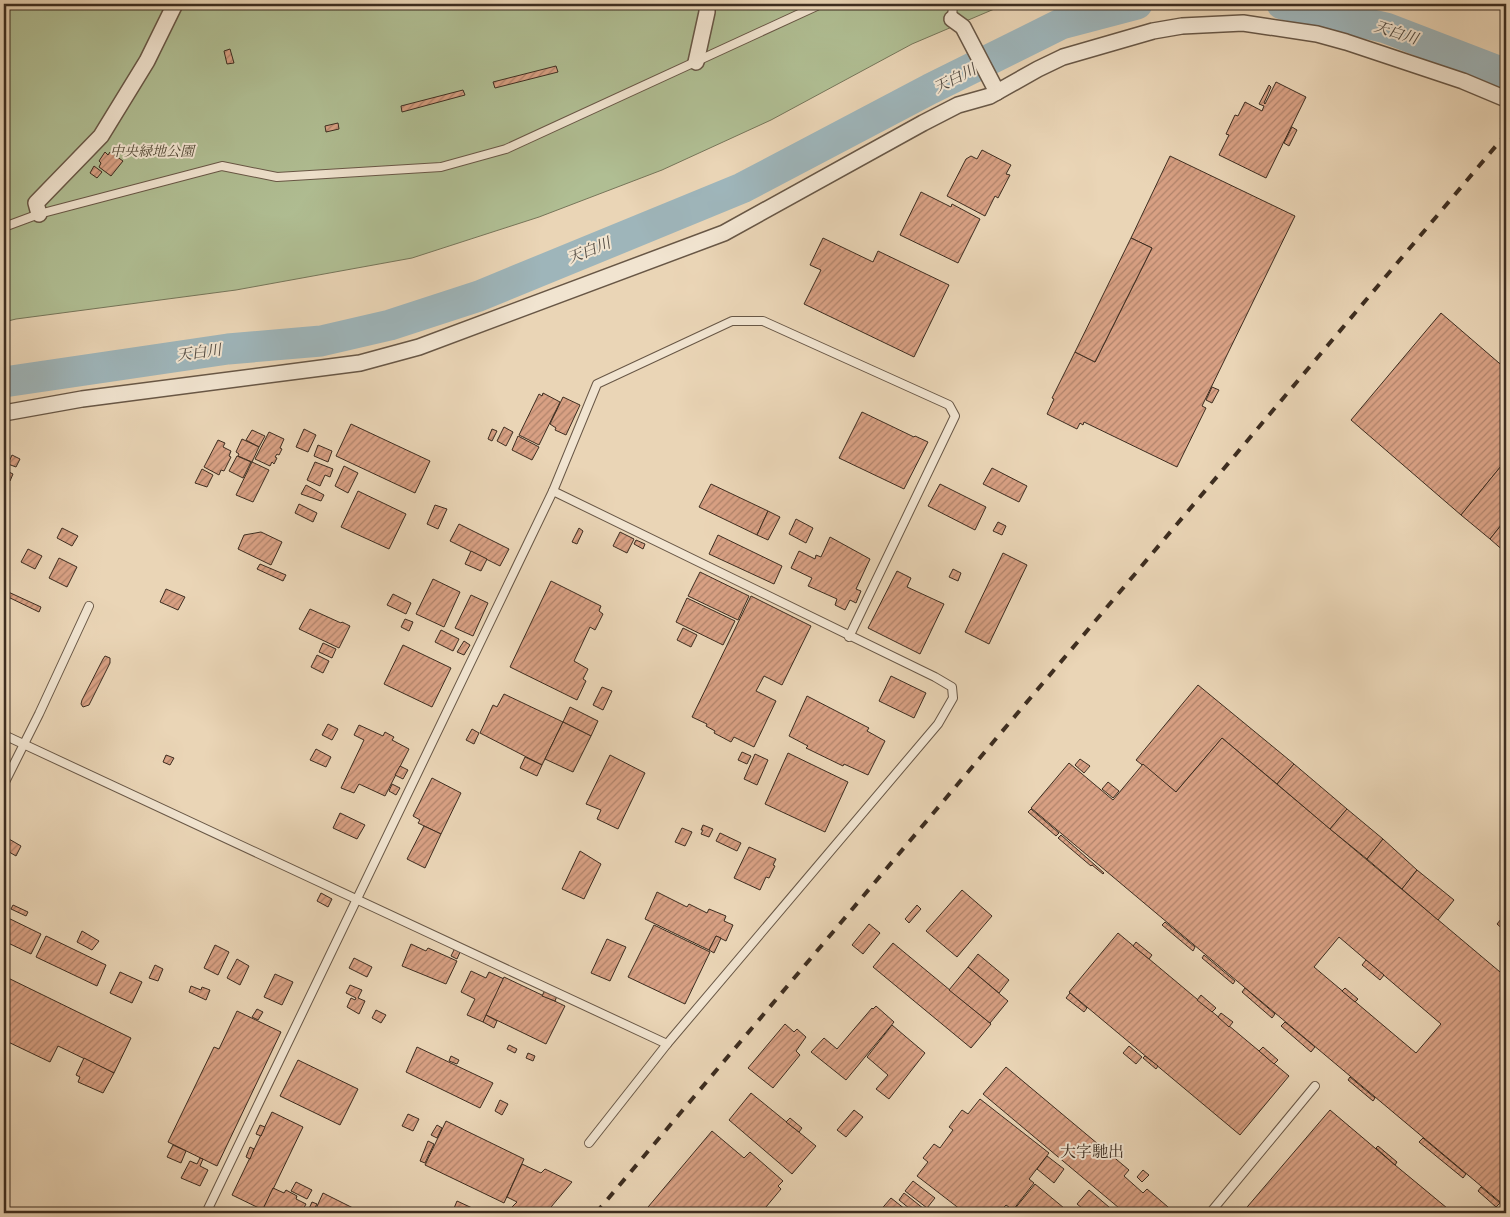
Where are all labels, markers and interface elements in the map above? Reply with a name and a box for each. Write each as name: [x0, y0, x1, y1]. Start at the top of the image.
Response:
water label: 天白川: [1372, 17, 1422, 50]
water label: 天白川: [931, 59, 981, 98]
park label: 中央緑地公園: [110, 143, 196, 161]
water label: 天白川: [565, 233, 615, 268]
water label: 天白川: [175, 340, 225, 366]
district label: 大字馳出: [1060, 1143, 1124, 1163]

